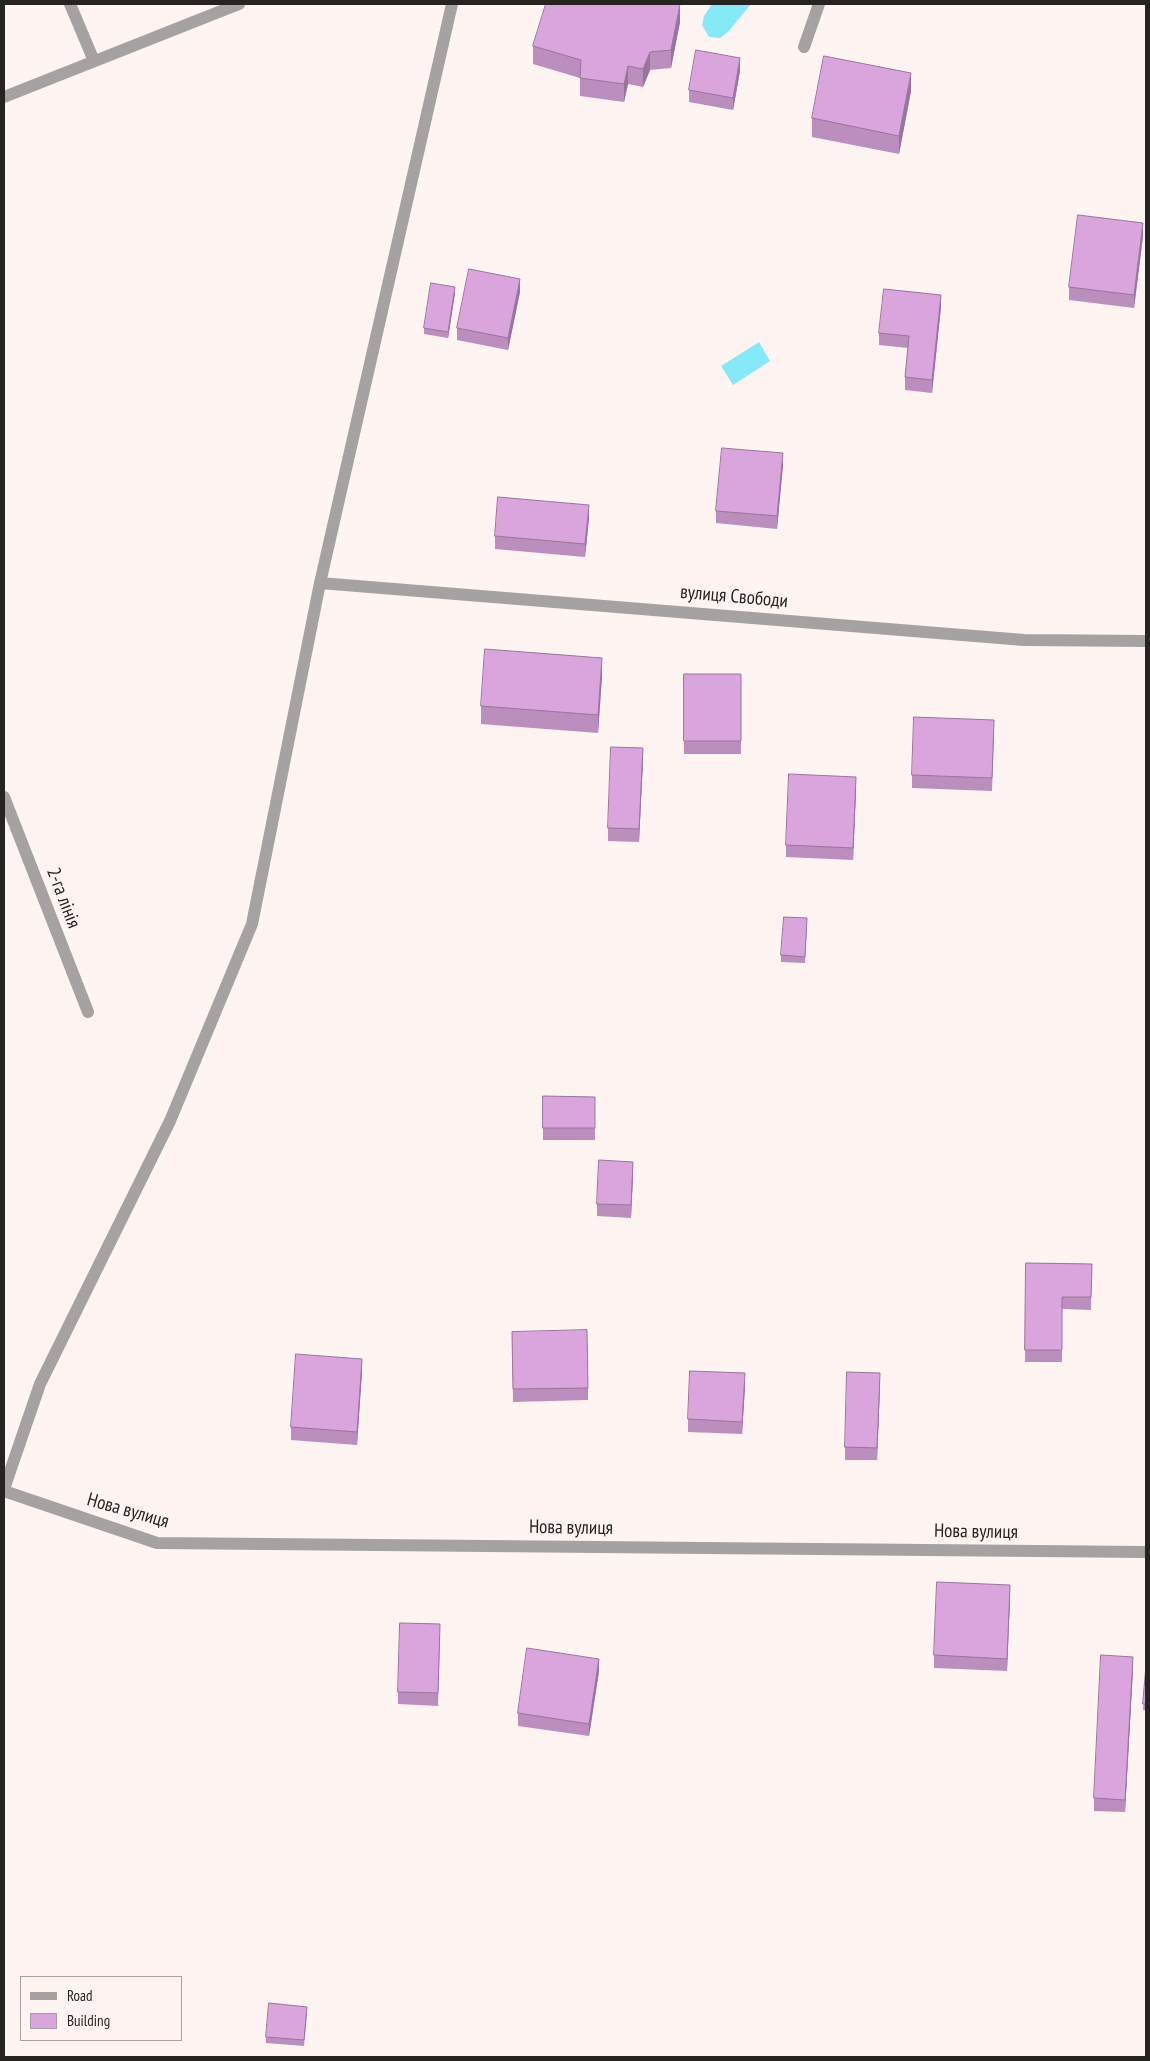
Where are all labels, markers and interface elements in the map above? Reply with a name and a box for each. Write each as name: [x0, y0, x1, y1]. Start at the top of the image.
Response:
street label: вулиця Свободи: [679, 581, 789, 613]
street label: 2-га лінія: [41, 865, 85, 931]
street label: Нова вулиця: [84, 1488, 172, 1534]
street label: Нова вулиця: [529, 1516, 613, 1540]
street label: Нова вулиця: [934, 1520, 1018, 1544]
legend: [20, 1976, 182, 2041]
text: Road: [67, 1986, 93, 2005]
text: Building: [67, 2011, 110, 2030]

